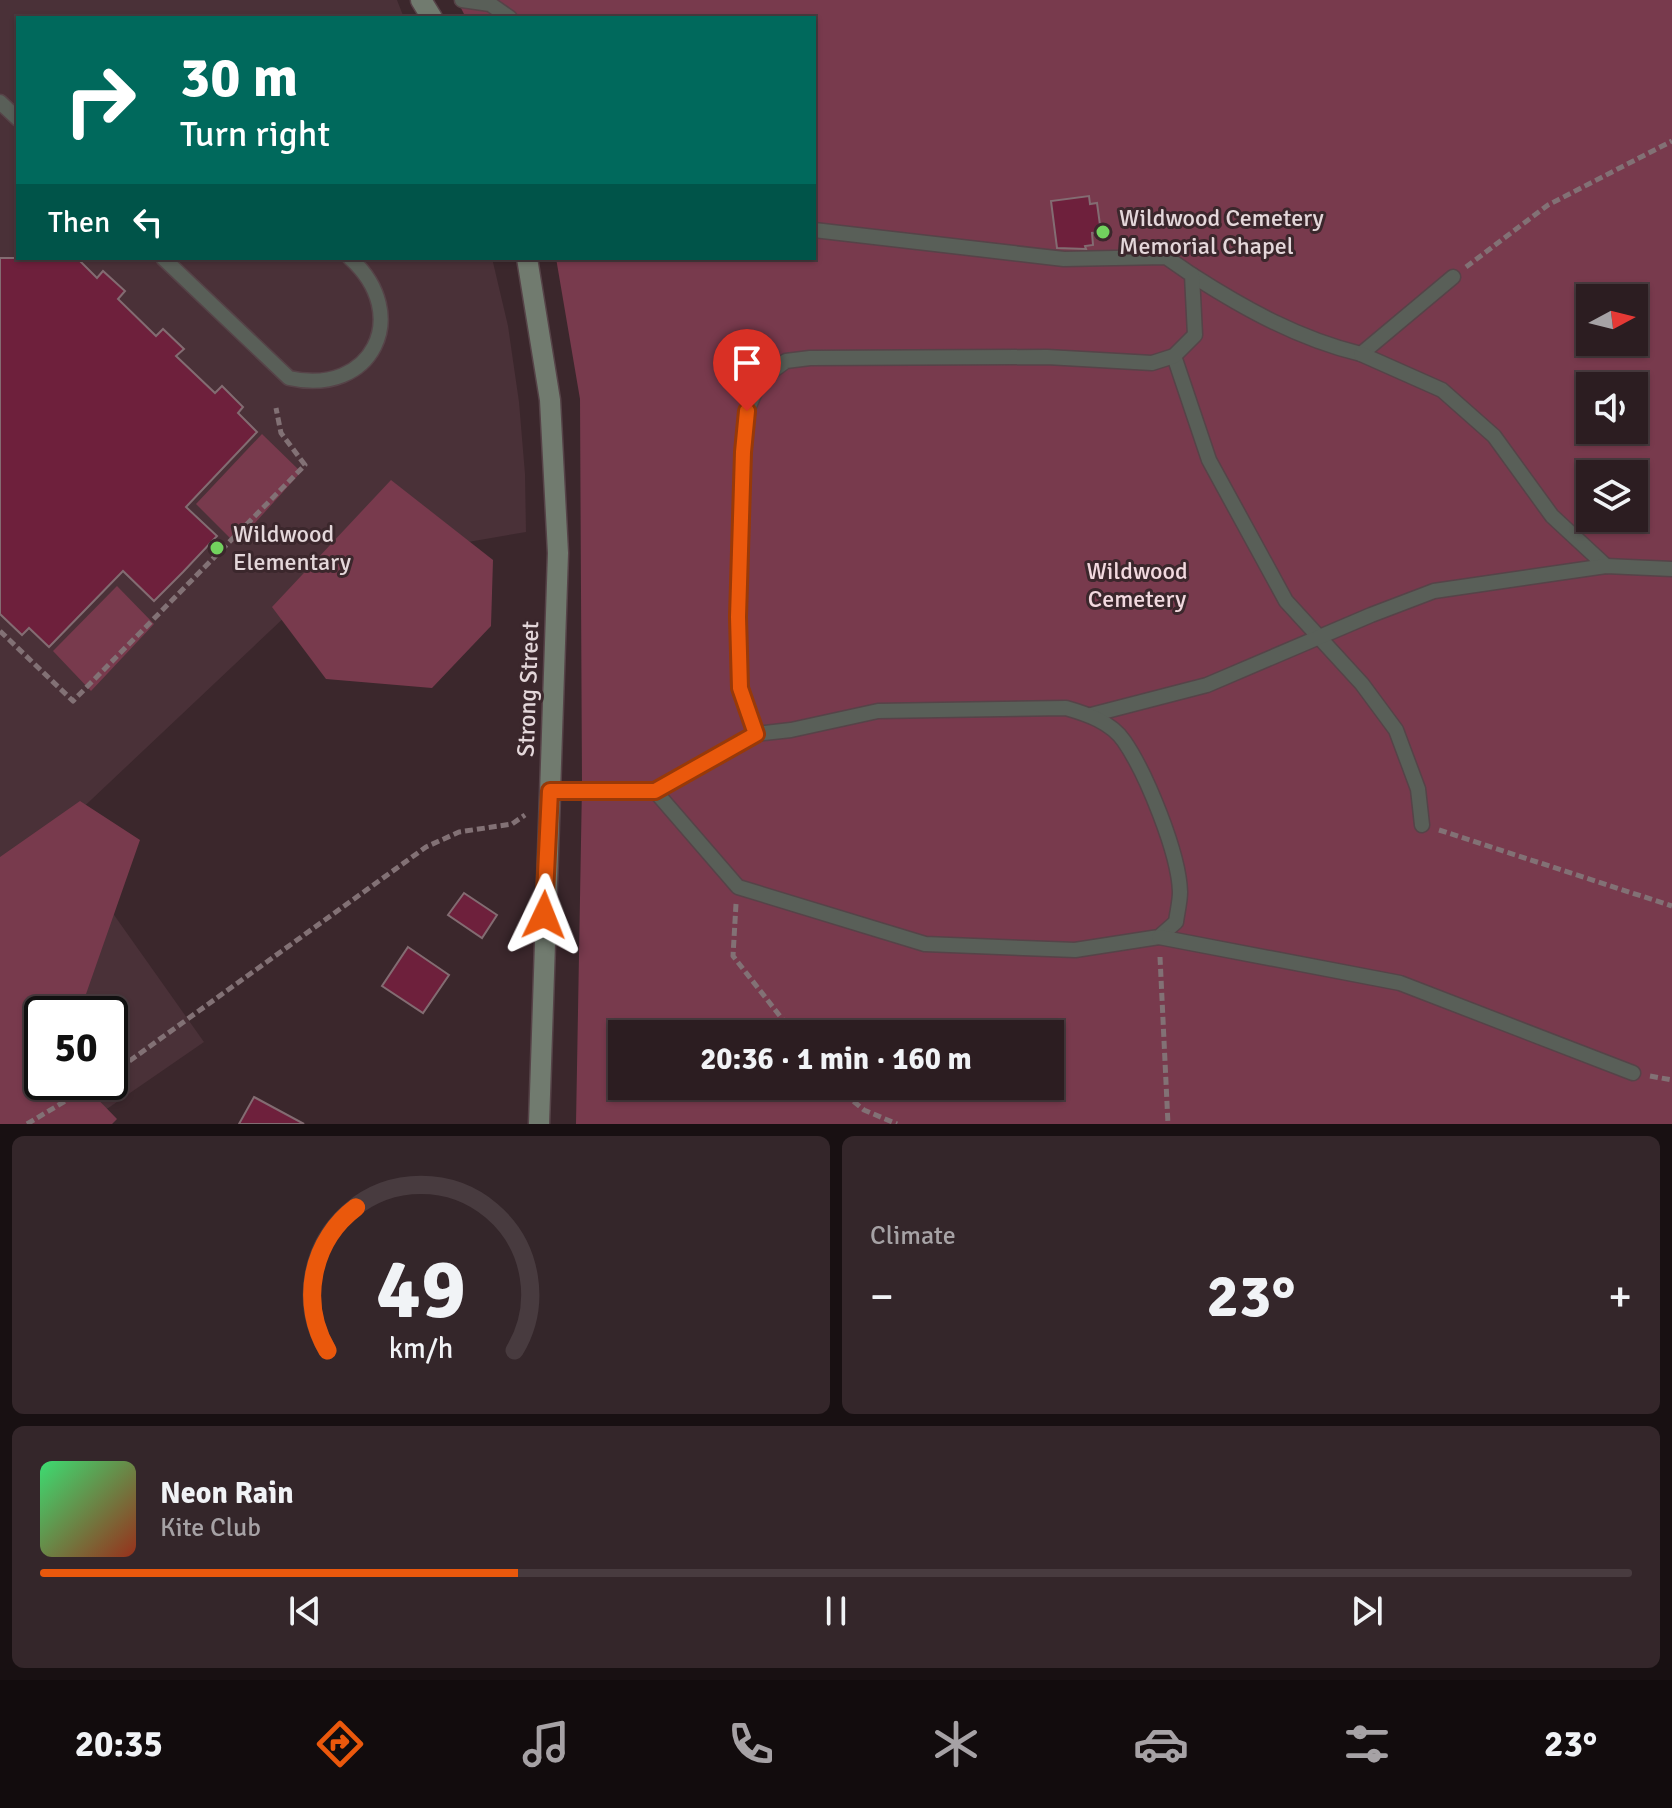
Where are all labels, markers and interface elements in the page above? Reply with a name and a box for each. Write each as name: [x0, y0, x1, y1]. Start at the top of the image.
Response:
text: 30 m: [180, 43, 298, 112]
icon: right: [48, 48, 152, 152]
text: Turn right: [180, 112, 330, 157]
icon: left: [126, 200, 170, 244]
place label: Wildwood Cemetery Memorial Chapel: [1119, 203, 1324, 261]
text: Then: [48, 204, 110, 241]
marker: Wildwood Cemetery Memorial Chapel: [1094, 223, 1112, 241]
north arrow: [1576, 284, 1648, 356]
map controls: [1576, 284, 1648, 532]
pin: [713, 329, 781, 411]
icon: arrive: [725, 341, 769, 385]
button: sound: [1576, 372, 1648, 444]
button: layers: [1576, 460, 1648, 532]
place label: Wildwood Elementary: [233, 519, 351, 577]
marker: Wildwood Elementary: [208, 539, 226, 557]
park label: Wildwood Cemetery: [1086, 556, 1188, 614]
street label: Strong Street: [511, 620, 545, 758]
position arrow: [502, 873, 586, 957]
speed limit sign: 50: [24, 996, 128, 1100]
text: 20:36 · 1 min · 160 m: [700, 1041, 972, 1078]
text: Climate: [870, 1220, 956, 1252]
text: 49: [376, 1239, 466, 1341]
text: 23°: [1207, 1260, 1295, 1334]
text: −: [870, 1270, 894, 1324]
text: +: [1608, 1270, 1632, 1324]
text: km/h: [389, 1331, 453, 1366]
text: Neon Rain: [160, 1475, 294, 1512]
text: Kite Club: [160, 1512, 261, 1544]
icon: previous: [283, 1589, 327, 1633]
icon: pause: [814, 1589, 858, 1633]
icon: next: [1345, 1589, 1389, 1633]
icon: directions: [312, 1716, 368, 1772]
icon: music: [518, 1716, 574, 1772]
icon: phone: [723, 1716, 779, 1772]
icon: climate: [928, 1716, 984, 1772]
icon: car: [1133, 1716, 1189, 1772]
icon: filters: [1339, 1716, 1395, 1772]
text: 20:35: [75, 1722, 163, 1767]
text: 23°: [1544, 1722, 1597, 1767]

